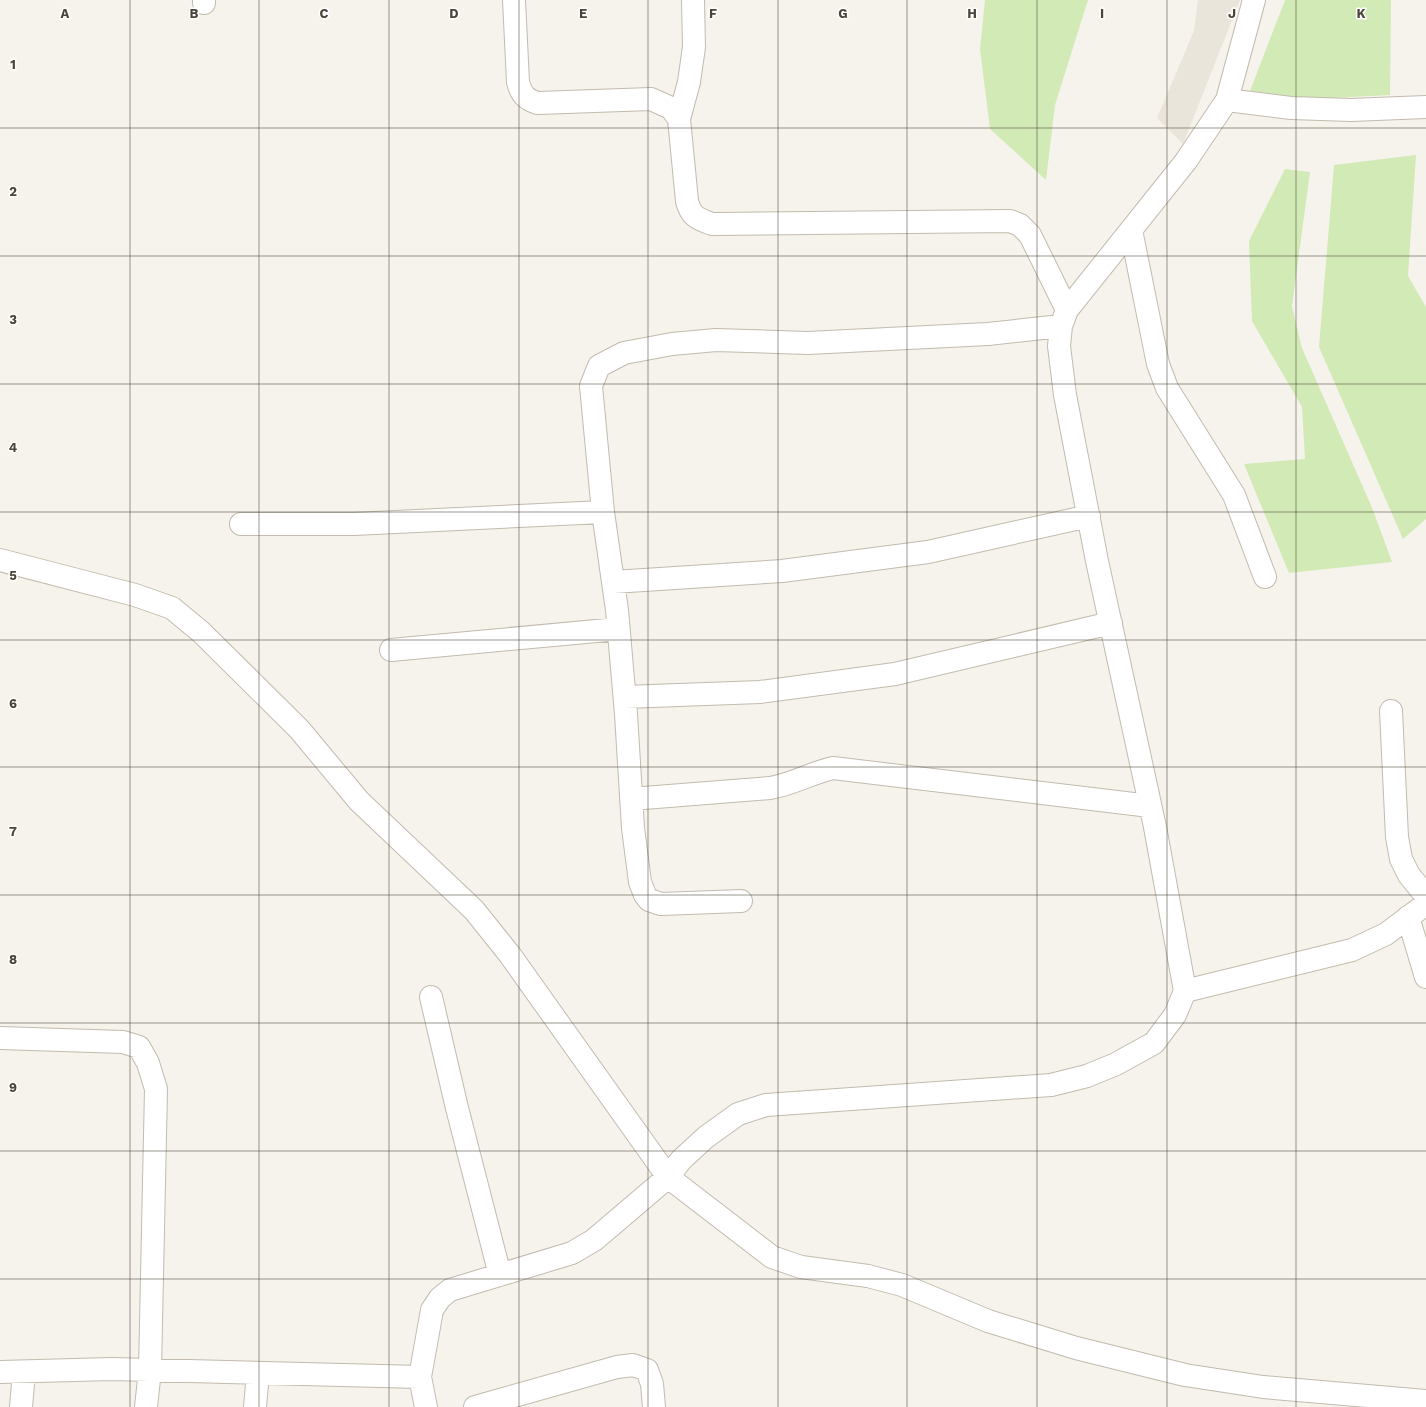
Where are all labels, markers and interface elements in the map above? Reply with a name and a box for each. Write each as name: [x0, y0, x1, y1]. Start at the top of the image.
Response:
text: A: [61, 6, 70, 21]
text: B: [190, 6, 199, 21]
text: C: [320, 6, 329, 21]
text: D: [449, 6, 459, 21]
text: E: [579, 6, 587, 21]
text: F: [709, 6, 717, 21]
text: G: [838, 6, 848, 21]
text: H: [967, 6, 977, 21]
text: I: [1100, 6, 1104, 21]
text: J: [1228, 6, 1236, 21]
text: K: [1356, 6, 1366, 21]
text: 1: [10, 57, 16, 72]
text: 2: [9, 184, 17, 199]
text: 3: [9, 312, 17, 327]
text: 4: [9, 440, 18, 455]
text: 5: [9, 568, 17, 583]
text: 6: [9, 696, 17, 711]
text: 7: [9, 824, 17, 839]
text: 8: [9, 952, 17, 967]
text: 9: [9, 1080, 17, 1095]

